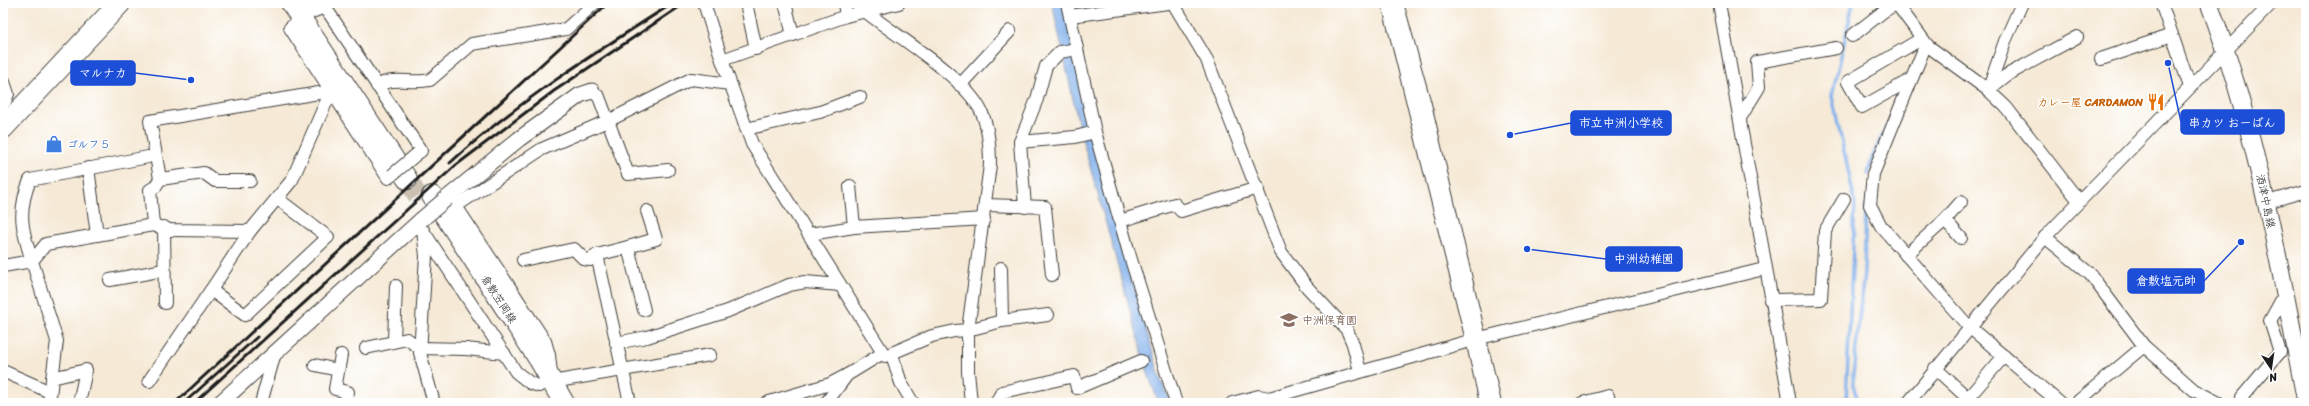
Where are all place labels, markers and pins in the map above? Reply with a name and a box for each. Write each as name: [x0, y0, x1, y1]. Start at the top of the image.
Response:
callout: マルナカ: [71, 61, 135, 85]
restaurant icon: カレー屋 CARDAMON: [2146, 92, 2166, 112]
place label: カレー屋 CARDAMON: [2037, 93, 2143, 112]
callout: 串カツ おーばん: [2181, 110, 2284, 134]
callout: 市立中洲小学校: [1571, 111, 1671, 135]
shop icon: ゴルフ５: [44, 134, 64, 154]
place label: ゴルフ５: [67, 135, 111, 154]
callout: 中洲幼稚園: [1606, 247, 1682, 271]
callout: 倉敷塩元帥: [2128, 269, 2204, 293]
school or university icon: 中洲保育園: [1279, 310, 1299, 330]
place label: 中洲保育園: [1302, 311, 1357, 330]

